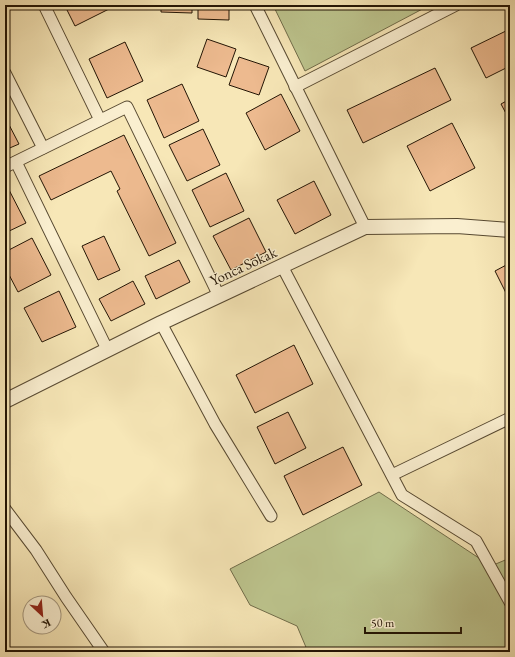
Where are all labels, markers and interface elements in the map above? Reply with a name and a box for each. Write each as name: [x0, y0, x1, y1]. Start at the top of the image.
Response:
street label: Yonca Sokak: [207, 242, 280, 290]
north arrow: [22, 595, 62, 635]
scale bar: [365, 609, 461, 635]
text: 50 m: [371, 615, 395, 631]
text: K: [39, 616, 53, 632]

